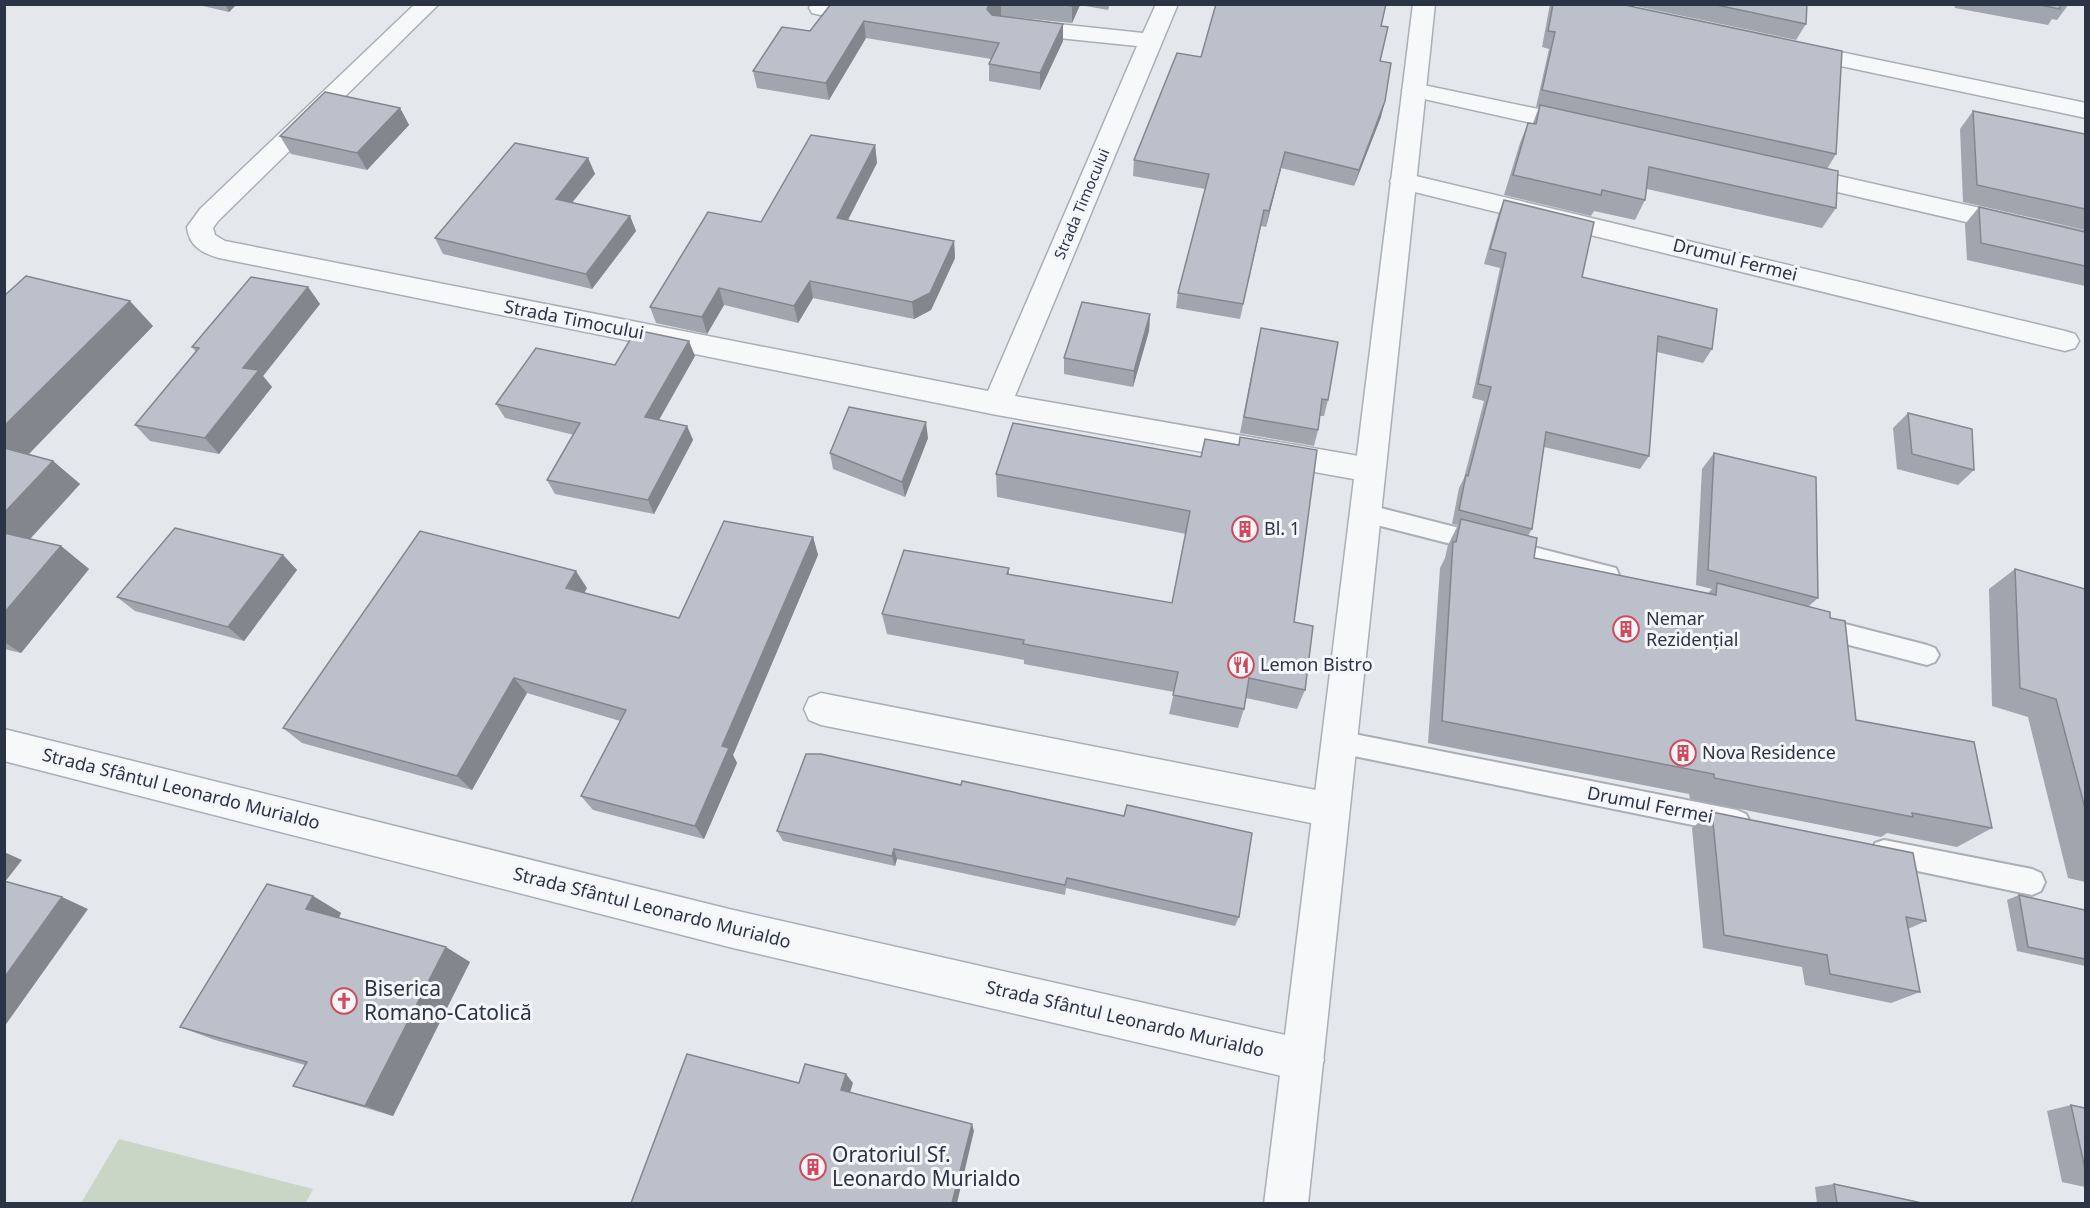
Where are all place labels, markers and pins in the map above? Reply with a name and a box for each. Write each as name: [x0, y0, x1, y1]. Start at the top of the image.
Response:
building icon: Bl. 1: [1230, 514, 1260, 544]
place label: Bl. 1: [1264, 516, 1300, 540]
place label: Nemar Rezidențial: [1646, 606, 1739, 651]
building icon: Nemar Rezidențial: [1611, 614, 1641, 644]
restaurant icon: Lemon Bistro: [1226, 650, 1256, 680]
place label: Lemon Bistro: [1260, 652, 1373, 676]
building icon: Nova Residence: [1668, 738, 1698, 768]
place label: Nova Residence: [1702, 740, 1836, 764]
place label: Biserica Romano-Catolică: [364, 974, 532, 1026]
church icon: Biserica Romano-Catolică: [329, 986, 359, 1016]
place label: Oratoriul Sf. Leonardo Murialdo: [832, 1140, 1021, 1192]
building icon: Oratoriul Sf. Leonardo Murialdo: [798, 1152, 828, 1182]

